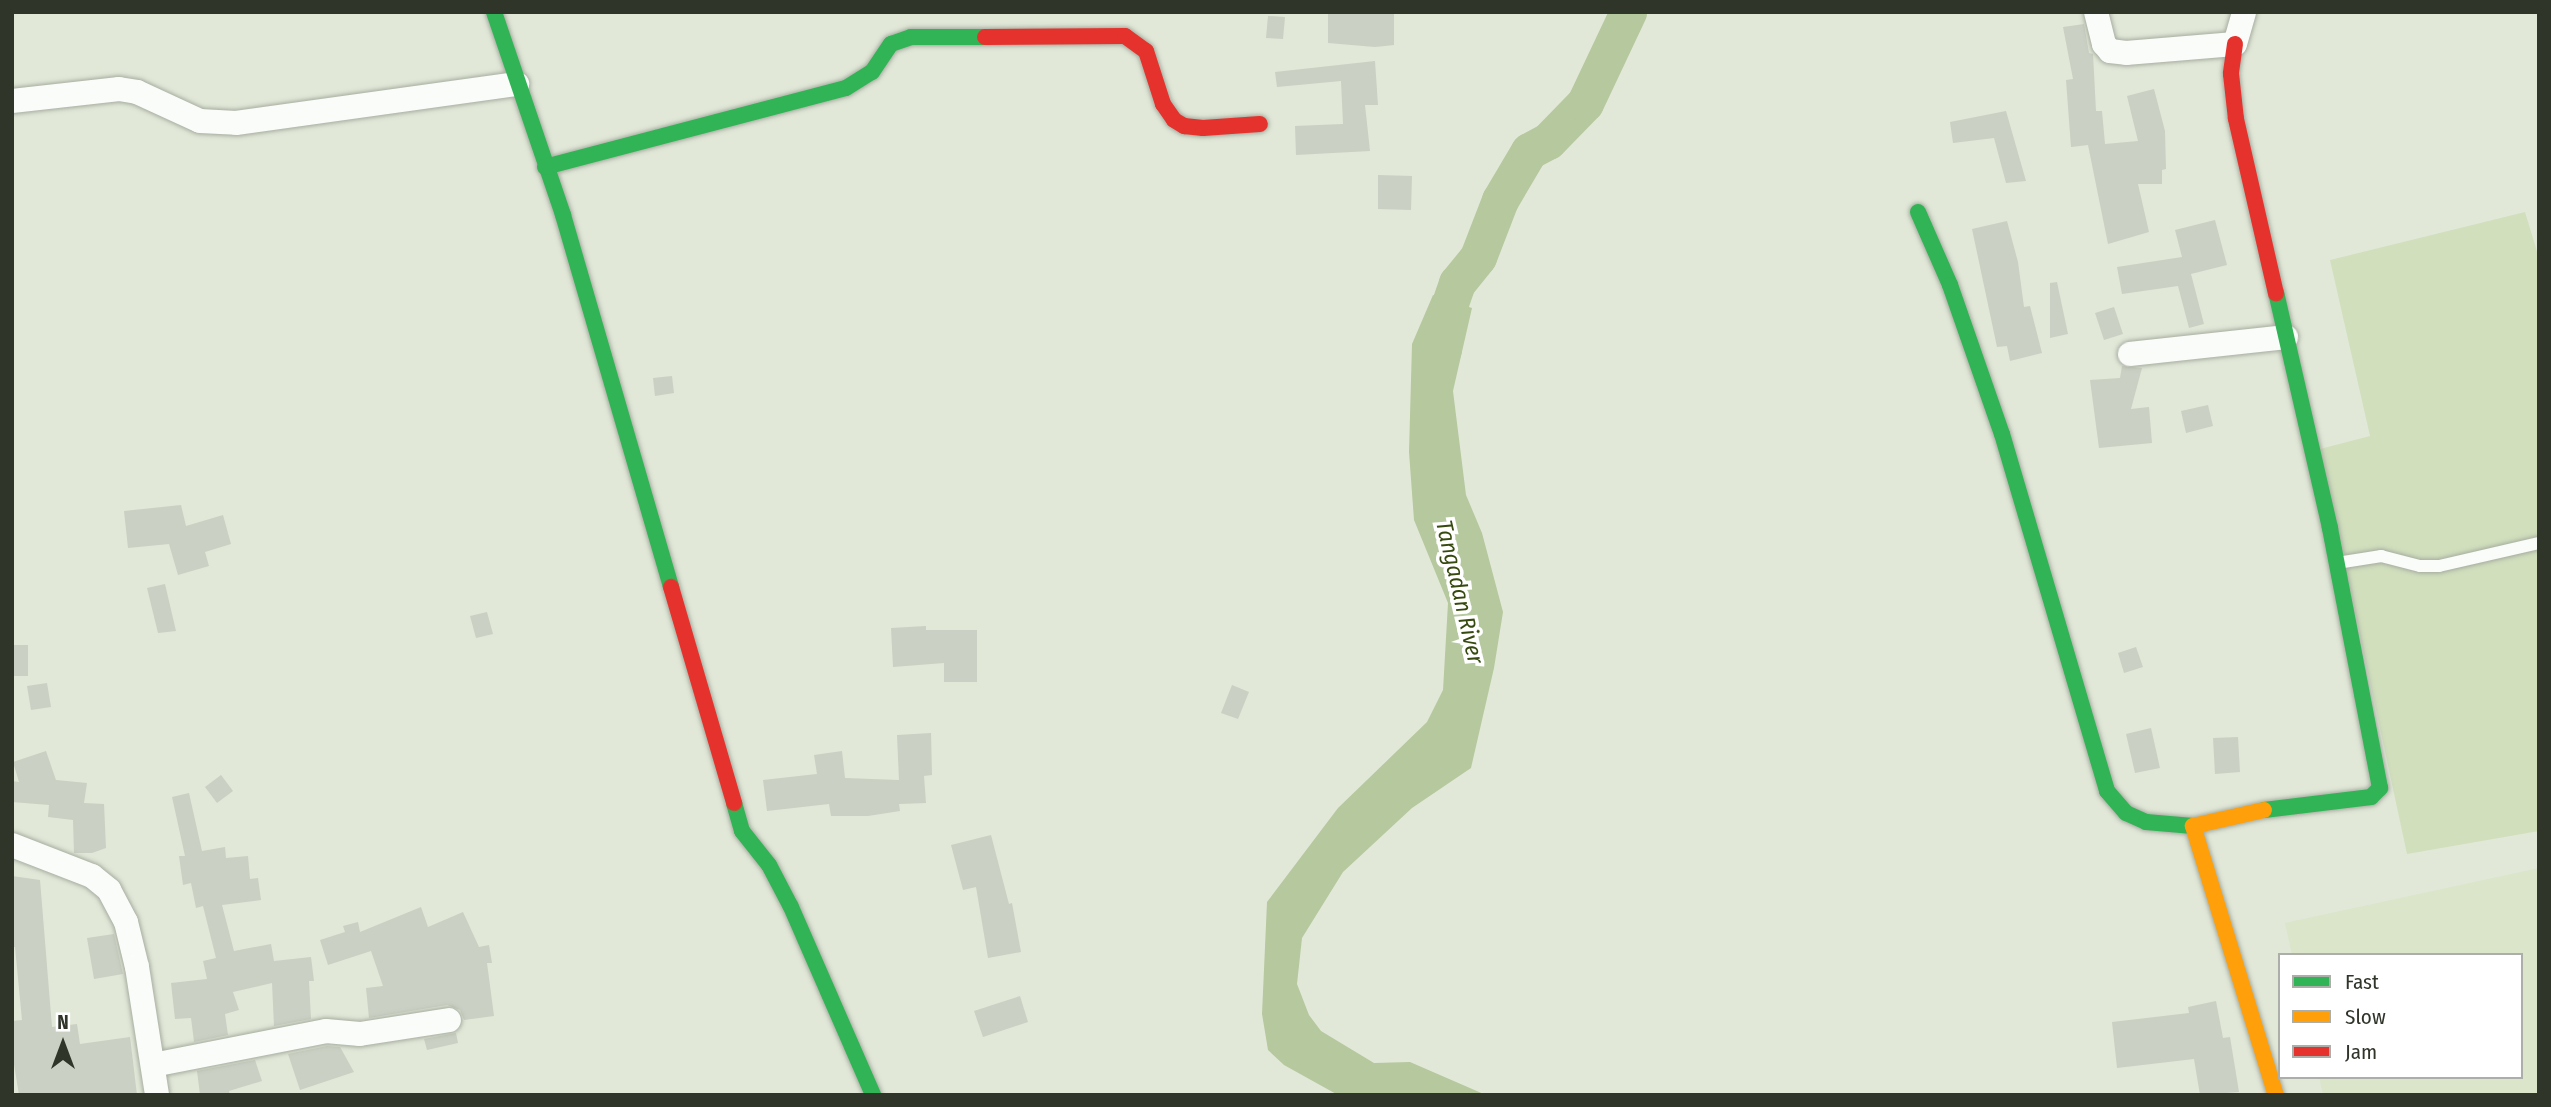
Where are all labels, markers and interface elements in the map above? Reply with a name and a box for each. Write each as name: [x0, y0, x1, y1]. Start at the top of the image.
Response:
water label: Tangadan River: [1430, 518, 1490, 666]
legend: [2278, 953, 2523, 1079]
text: Fast: [2345, 969, 2379, 995]
text: Slow: [2345, 1004, 2386, 1030]
north arrow: [28, 1009, 98, 1079]
text: N: [57, 1011, 69, 1034]
text: Jam: [2345, 1039, 2377, 1065]

